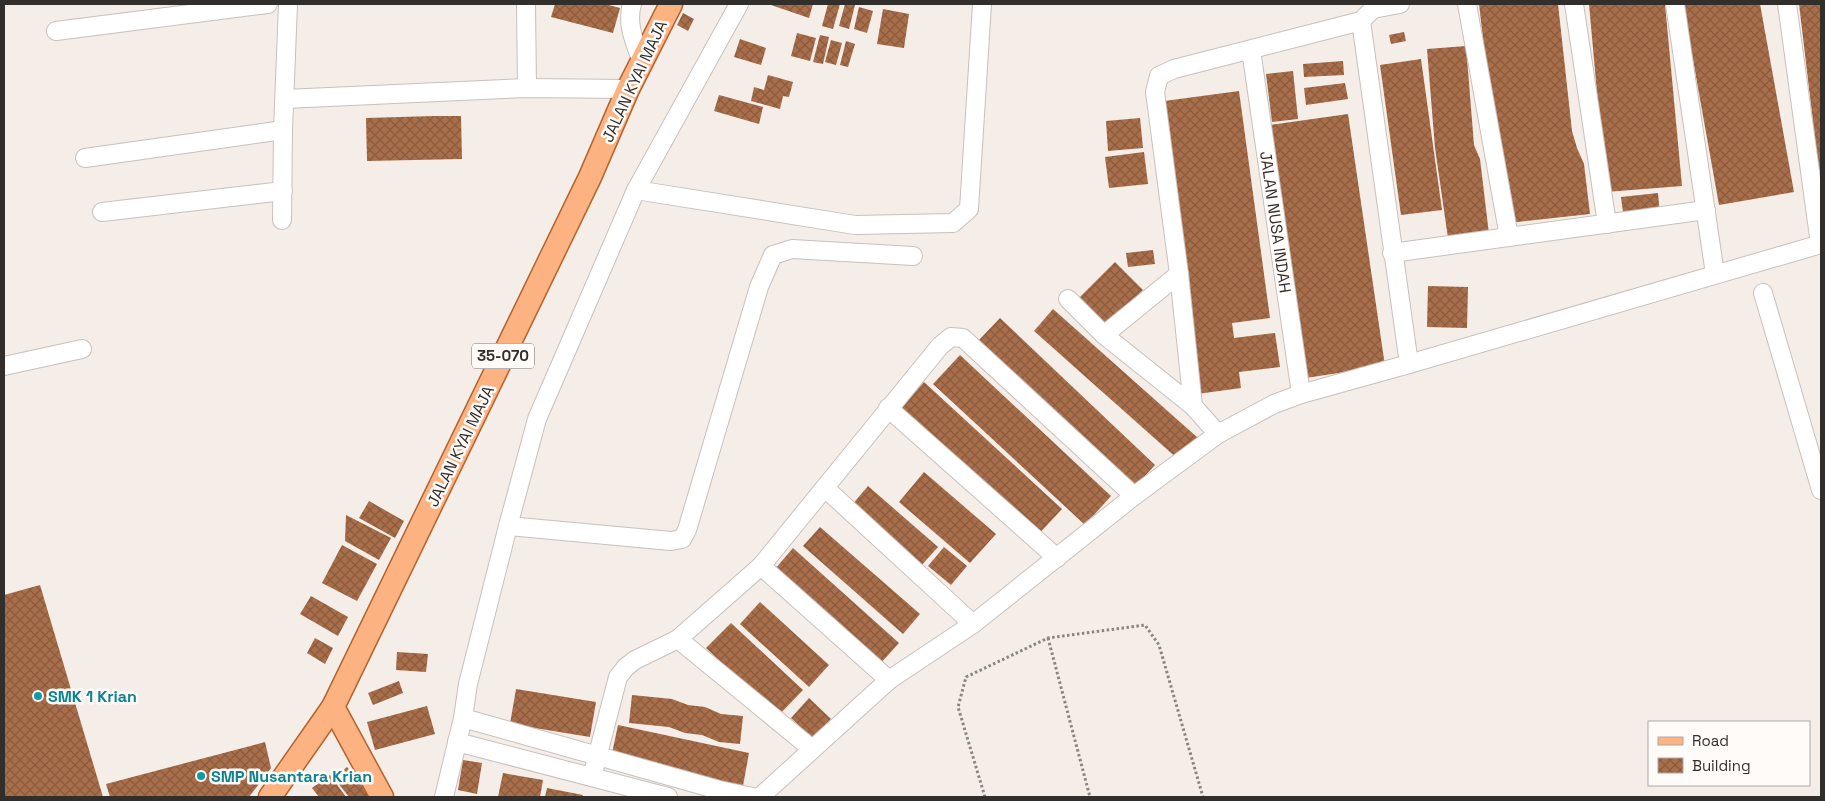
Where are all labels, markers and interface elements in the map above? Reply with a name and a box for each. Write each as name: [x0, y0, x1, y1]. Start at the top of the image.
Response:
street label: JALAN KYAI MAJA: [597, 17, 672, 145]
street label: JALAN NUSA INDAH: [1255, 150, 1296, 294]
road number: 35-070: [472, 344, 534, 368]
street label: JALAN KYAI MAJA: [422, 382, 499, 510]
place label: SMK 1 Krian: [48, 686, 137, 707]
marker: SMK 1 Krian: [32, 690, 44, 702]
legend: [1648, 721, 1810, 786]
text: Road: [1692, 731, 1729, 750]
text: Building: [1692, 756, 1751, 775]
place label: SMP Nusantara Krian: [211, 766, 372, 787]
marker: SMP Nusantara Krian: [195, 770, 207, 782]

